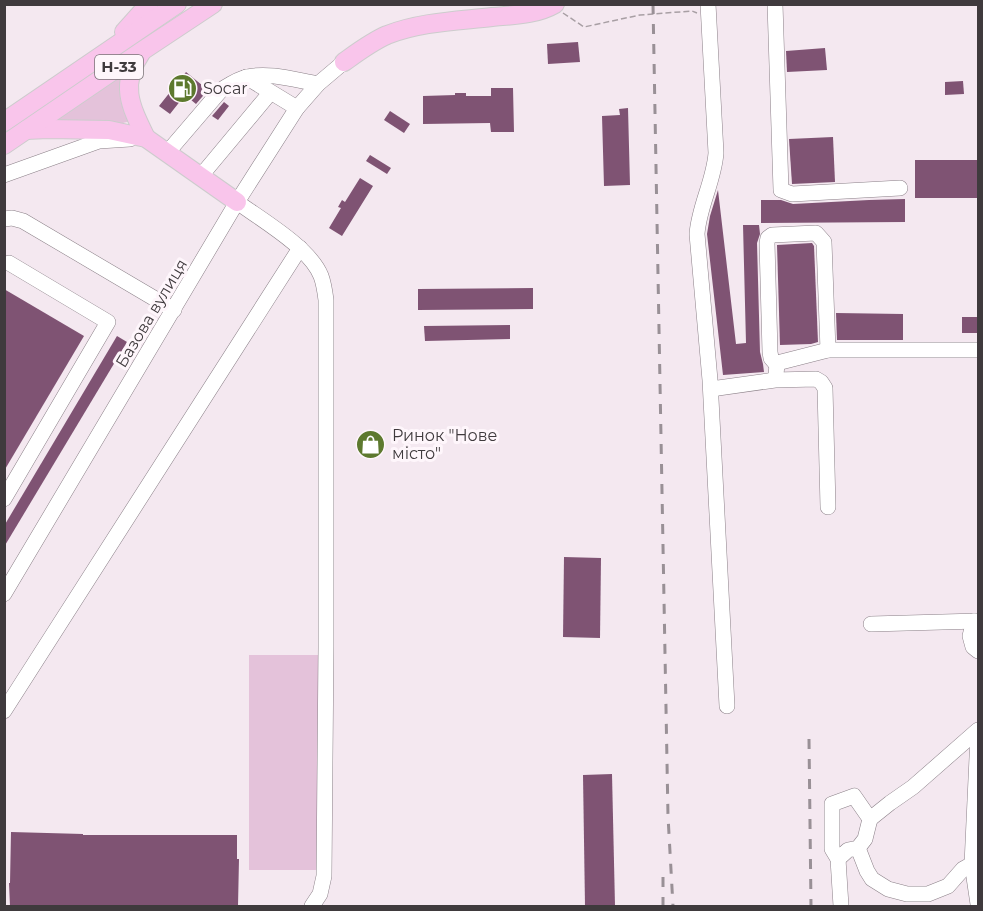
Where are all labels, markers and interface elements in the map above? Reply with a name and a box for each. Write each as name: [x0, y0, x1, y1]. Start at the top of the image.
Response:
road number: Н-33: [95, 55, 143, 79]
fuel station icon: Socar: [166, 72, 198, 104]
place label: Socar: [203, 79, 248, 98]
street label: Базова вулиця: [112, 256, 191, 371]
place label: Ринок "Нове місто": [392, 426, 497, 463]
shop icon: Ринок "Нове місто": [355, 428, 387, 460]

